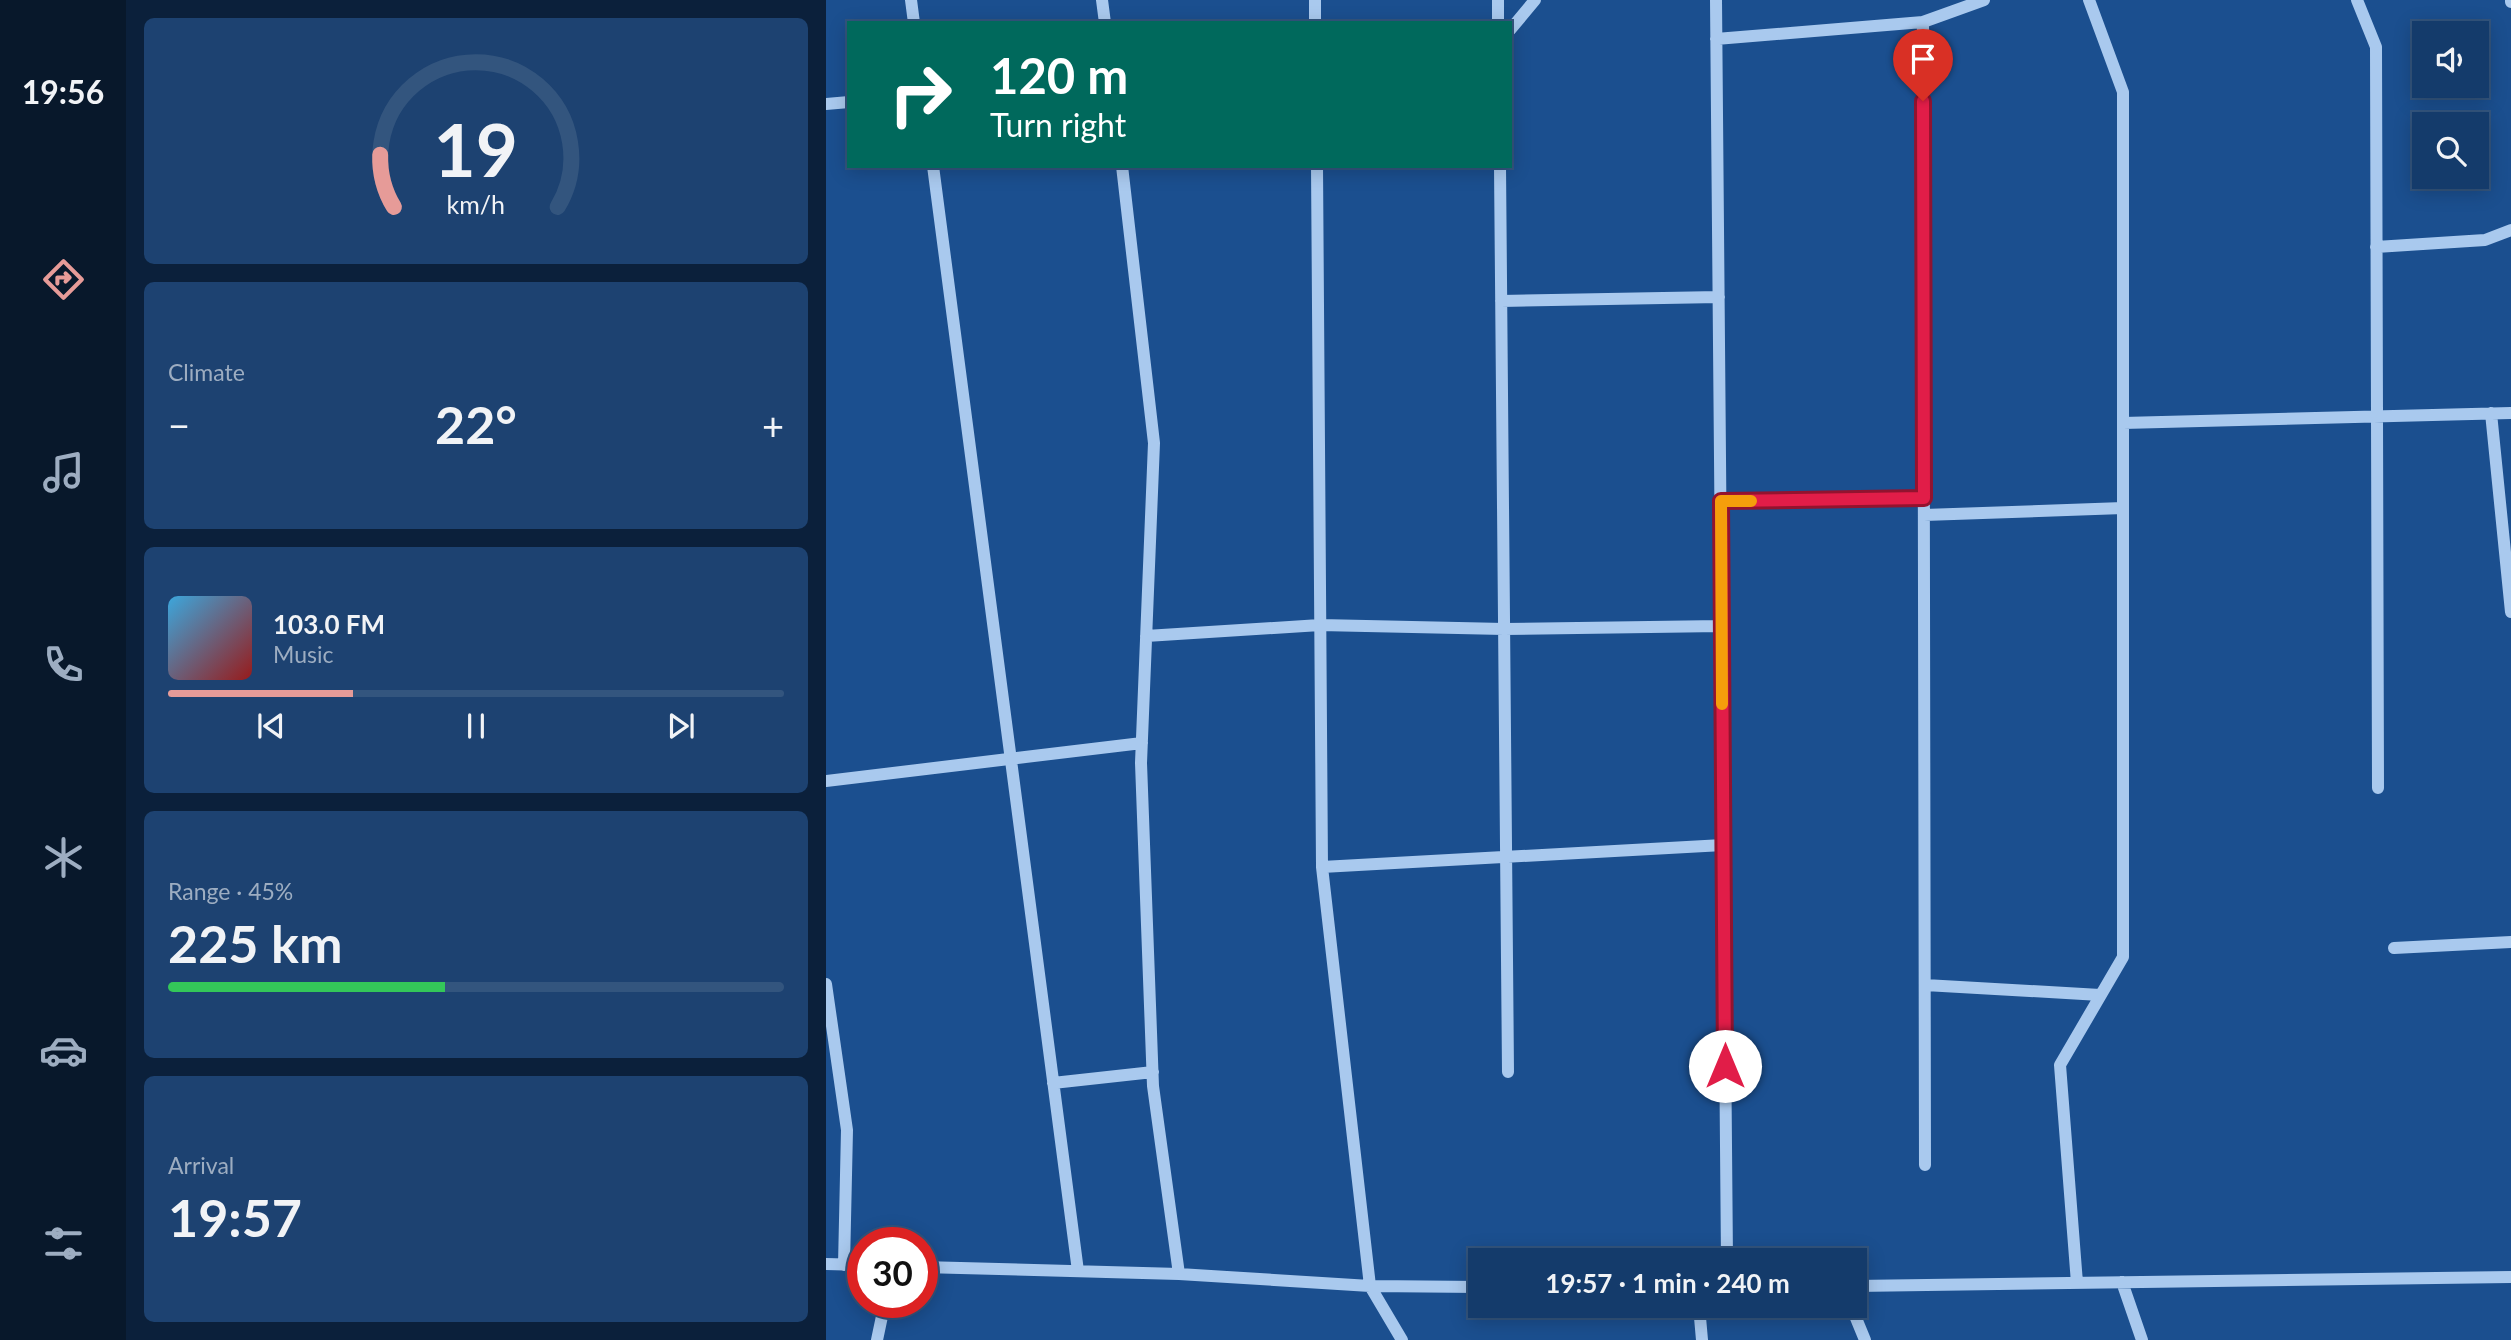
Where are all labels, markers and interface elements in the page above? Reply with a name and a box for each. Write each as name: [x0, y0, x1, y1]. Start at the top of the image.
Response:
map controls: [2412, 21, 2489, 189]
button: sound: [2412, 21, 2489, 98]
pin: [1893, 29, 1953, 101]
icon: arrive: [1904, 40, 1942, 78]
text: 120 m: [990, 46, 1128, 104]
icon: right: [875, 49, 966, 140]
text: 19:56: [22, 72, 104, 111]
text: Turn right: [990, 105, 1126, 144]
text: 19: [434, 106, 518, 194]
button: search: [2412, 112, 2489, 189]
text: km/h: [447, 189, 505, 219]
icon: directions: [39, 255, 88, 304]
text: Climate: [168, 358, 245, 386]
text: 22°: [435, 393, 517, 455]
text: −: [168, 402, 190, 448]
text: +: [762, 402, 784, 448]
icon: music: [39, 448, 88, 497]
text: 103.0 FM: [273, 608, 385, 640]
icon: phone: [39, 640, 88, 689]
text: Music: [273, 640, 333, 668]
icon: previous: [252, 707, 290, 745]
icon: pause: [457, 707, 495, 745]
icon: next: [662, 707, 700, 745]
icon: climate: [39, 833, 88, 882]
text: Range · 45%: [168, 877, 293, 905]
text: 225 km: [168, 912, 342, 974]
icon: car: [39, 1026, 88, 1075]
position arrow: [1688, 1029, 1762, 1103]
text: Arrival: [168, 1151, 234, 1179]
text: 19:57: [168, 1186, 302, 1248]
icon: filters: [39, 1219, 88, 1268]
speed limit sign: 30: [847, 1227, 938, 1318]
text: 19:57 · 1 min · 240 m: [1545, 1267, 1790, 1299]

